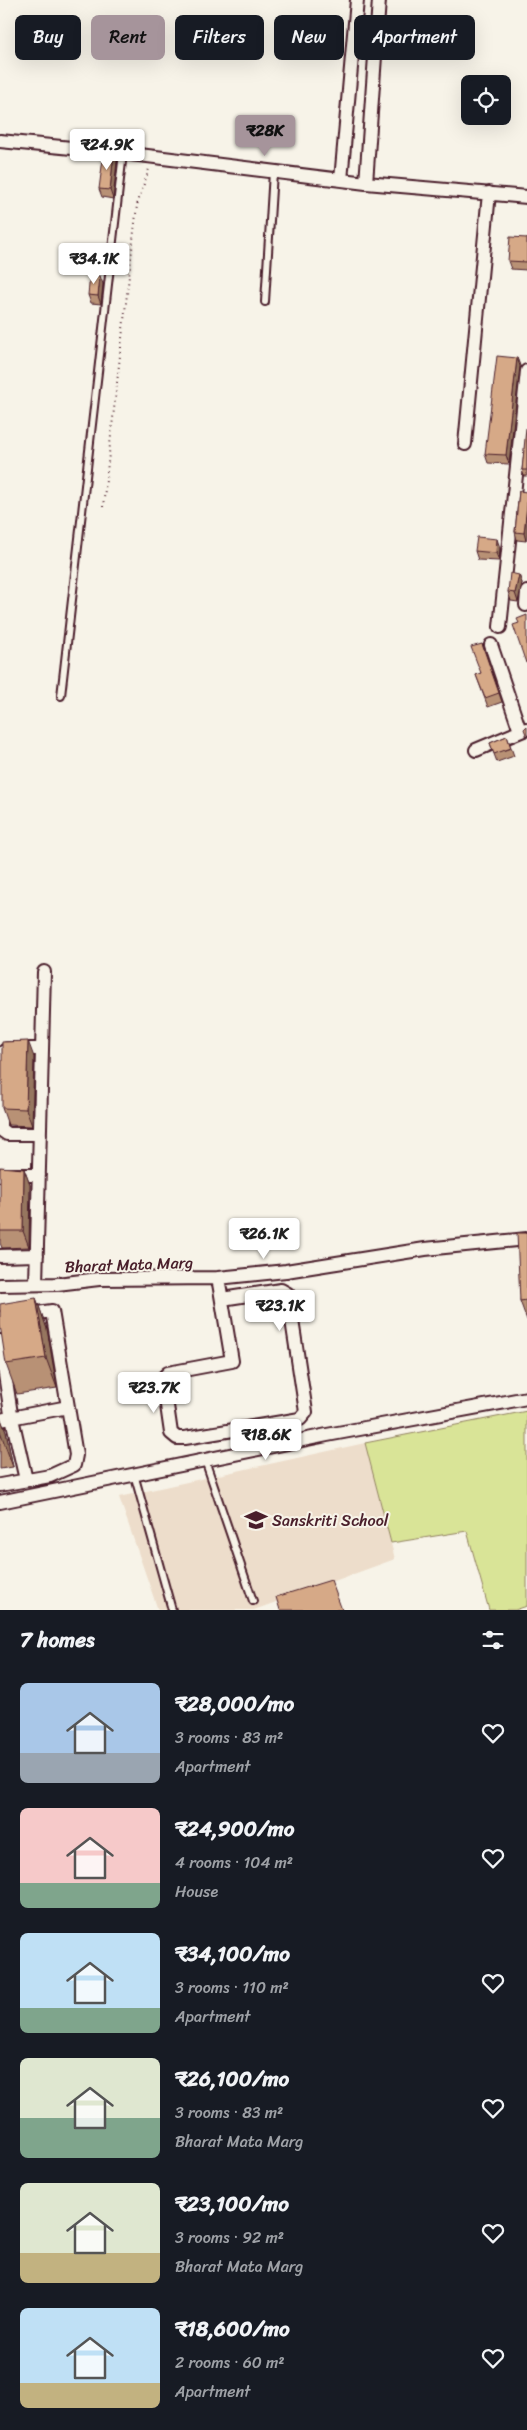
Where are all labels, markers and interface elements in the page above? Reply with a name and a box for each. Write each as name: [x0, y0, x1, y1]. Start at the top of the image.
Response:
chip: Buy: [15, 15, 81, 60]
chip: Rent: [91, 15, 165, 60]
chip: Filters: [175, 15, 264, 60]
chip: New: [274, 15, 344, 60]
chip: Apartment: [354, 15, 475, 60]
map controls: [461, 75, 511, 125]
button: locate: [461, 75, 511, 125]
pin: ₹28K: [235, 114, 295, 157]
text: ₹28K: [246, 116, 284, 145]
pin: ₹24.9K: [66, 128, 148, 171]
text: ₹24.9K: [81, 130, 133, 159]
pin: ₹34.1K: [53, 242, 135, 285]
text: ₹34.1K: [69, 244, 119, 273]
pin: ₹26.1K: [223, 1218, 305, 1260]
text: ₹26.1K: [240, 1219, 288, 1248]
street label: Bharat Mata Marg: [64, 1248, 194, 1281]
pin: ₹23.1K: [239, 1290, 321, 1332]
text: ₹23.1K: [256, 1291, 304, 1320]
pin: ₹23.7K: [113, 1372, 195, 1414]
text: ₹23.7K: [129, 1373, 179, 1402]
pin: ₹18.6K: [225, 1418, 307, 1461]
text: ₹18.6K: [241, 1420, 291, 1449]
place label: Sanskriti School: [272, 1506, 389, 1535]
school or university icon: Sanskriti School: [243, 1507, 269, 1533]
text: 7 homes: [20, 1621, 95, 1659]
icon: filters: [479, 1626, 507, 1654]
text: ₹28,000/mo: [175, 1685, 294, 1723]
icon: home: [60, 1703, 120, 1763]
icon: heart: [479, 1719, 507, 1747]
text: 3 rooms · 83 m²: [175, 1723, 283, 1752]
text: Apartment: [175, 1752, 251, 1781]
text: ₹24,900/mo: [175, 1810, 294, 1848]
icon: home: [60, 1828, 120, 1888]
icon: heart: [479, 1844, 507, 1872]
text: 4 rooms · 104 m²: [175, 1848, 293, 1877]
text: House: [175, 1877, 218, 1906]
text: ₹34,100/mo: [175, 1935, 290, 1973]
icon: home: [60, 1953, 120, 2013]
icon: heart: [479, 1969, 507, 1997]
text: 3 rooms · 110 m²: [175, 1973, 289, 2002]
text: Apartment: [175, 2002, 251, 2031]
text: ₹26,100/mo: [175, 2060, 289, 2098]
icon: home: [60, 2078, 120, 2138]
icon: heart: [479, 2094, 507, 2122]
text: 3 rooms · 83 m²: [175, 2098, 283, 2127]
text: Bharat Mata Marg: [175, 2127, 303, 2156]
text: ₹23,100/mo: [175, 2185, 289, 2223]
icon: home: [60, 2203, 120, 2263]
icon: heart: [479, 2219, 507, 2247]
text: 3 rooms · 92 m²: [175, 2223, 284, 2252]
text: Bharat Mata Marg: [175, 2252, 303, 2281]
text: ₹18,600/mo: [175, 2310, 290, 2348]
icon: home: [60, 2328, 120, 2388]
icon: heart: [479, 2344, 507, 2372]
text: 2 rooms · 60 m²: [175, 2348, 285, 2377]
text: Apartment: [175, 2377, 251, 2406]

